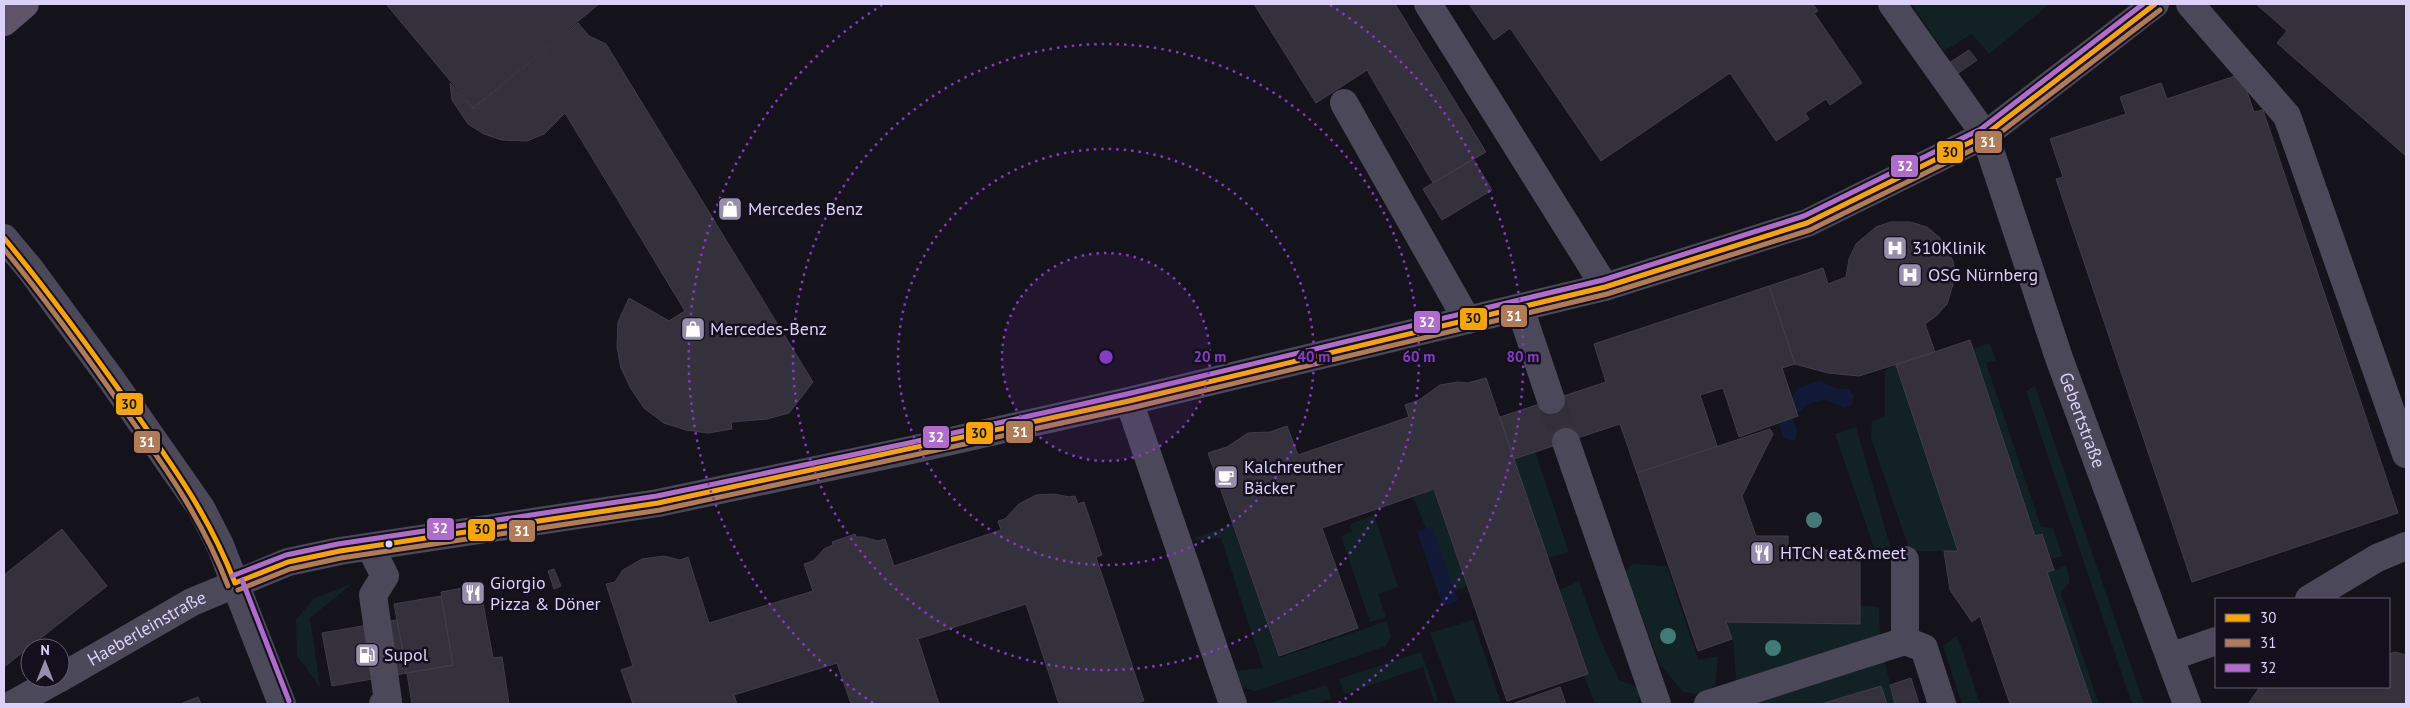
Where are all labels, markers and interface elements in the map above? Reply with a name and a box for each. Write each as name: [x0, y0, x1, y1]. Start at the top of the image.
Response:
line badge: 31: [1974, 130, 2003, 154]
text: 31: [1980, 133, 1996, 151]
line badge: 30: [1936, 140, 1964, 164]
text: 30: [1942, 143, 1958, 161]
line badge: 32: [1890, 154, 1919, 178]
text: 32: [1897, 157, 1913, 175]
shop icon: Mercedes Benz: [717, 196, 743, 222]
place label: Mercedes Benz: [748, 197, 863, 220]
hospital icon: 310Klinik: [1882, 235, 1908, 261]
place label: 310Klinik: [1912, 236, 1986, 259]
hospital icon: OSG Nürnberg: [1897, 262, 1923, 288]
place label: OSG Nürnberg: [1928, 263, 2038, 286]
line badge: 31: [1500, 304, 1528, 328]
line badge: 30: [1459, 307, 1488, 331]
text: 31: [1506, 307, 1522, 325]
text: 30: [1465, 309, 1481, 327]
line badge: 32: [1413, 310, 1441, 334]
text: 32: [1419, 313, 1435, 331]
shop icon: Mercedes-Benz: [680, 316, 706, 342]
place label: Mercedes-Benz: [710, 317, 827, 340]
text: 20 m: [1194, 347, 1226, 366]
text: 40 m: [1298, 347, 1330, 366]
text: 60 m: [1403, 347, 1435, 366]
text: 80 m: [1507, 347, 1539, 366]
centre of rings: [1097, 348, 1115, 366]
street label: Gebertstraße: [2054, 369, 2111, 471]
line badge: 30: [115, 392, 144, 416]
text: 30: [121, 395, 137, 413]
line badge: 31: [1005, 420, 1034, 444]
line badge: 30: [965, 421, 994, 445]
text: 31: [1012, 423, 1028, 441]
text: 30: [971, 424, 987, 442]
line badge: 32: [922, 425, 950, 449]
text: 32: [928, 428, 944, 446]
line badge: 31: [133, 430, 161, 454]
text: 31: [139, 433, 155, 451]
place label: Kalchreuther Bäcker: [1244, 455, 1343, 499]
cafe icon: Kalchreuther Bäcker: [1213, 464, 1239, 490]
line badge: 32: [426, 517, 455, 541]
line badge: 30: [467, 518, 496, 542]
text: 32: [432, 519, 448, 537]
line badge: 31: [508, 519, 536, 543]
text: 30: [474, 520, 490, 538]
text: 31: [514, 522, 530, 540]
unlabelled marker: [384, 539, 394, 549]
restaurant icon: HTCN eat&meet: [1749, 540, 1775, 566]
place label: HTCN eat&meet: [1780, 541, 1906, 564]
place label: Giorgio Pizza & Döner: [490, 571, 601, 615]
restaurant icon: Giorgio Pizza & Döner: [460, 580, 486, 606]
street label: Haeberleinstraße: [83, 585, 209, 671]
legend: [2215, 598, 2390, 688]
text: 30: [2260, 608, 2276, 627]
text: 31: [2260, 633, 2276, 652]
north arrow: [20, 638, 70, 688]
text: N: [40, 641, 50, 659]
fuel station icon: Supol: [354, 642, 380, 668]
place label: Supol: [384, 643, 429, 666]
text: 32: [2260, 658, 2276, 677]

